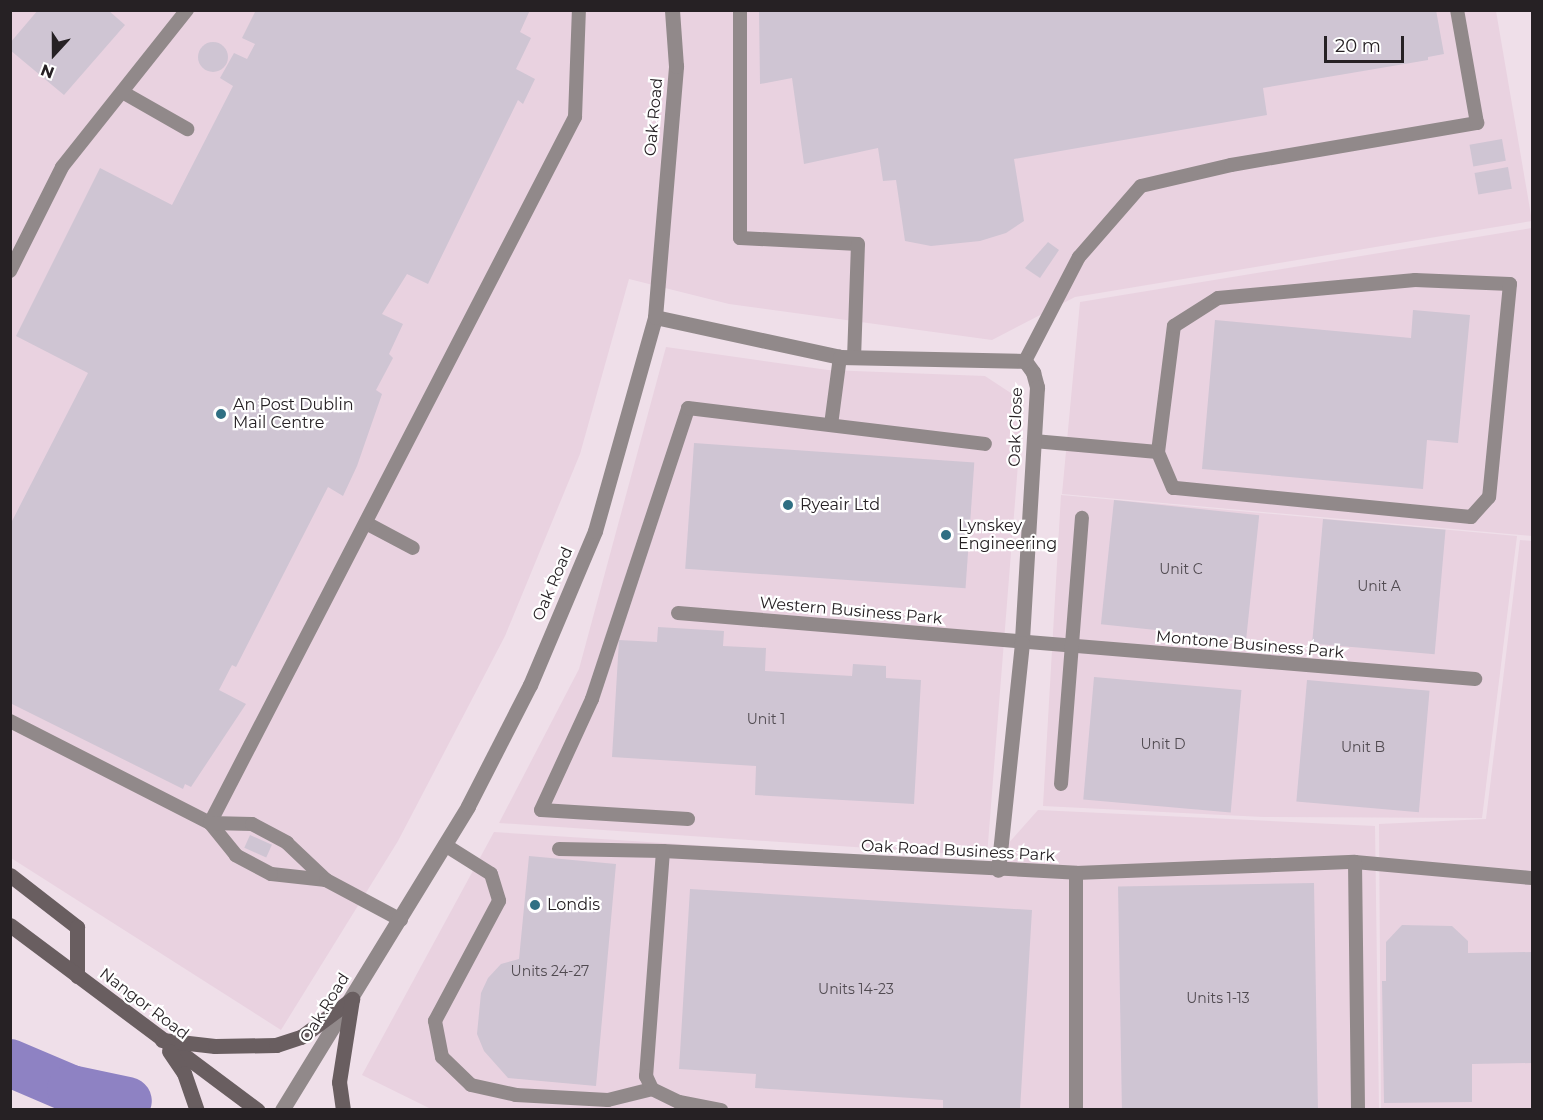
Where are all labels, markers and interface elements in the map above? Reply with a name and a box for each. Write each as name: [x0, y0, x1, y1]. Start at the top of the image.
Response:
north arrow: [24, 24, 84, 84]
scale bar: [1327, 24, 1406, 62]
text: 20 m: [1335, 35, 1381, 57]
text: N: [38, 60, 57, 82]
street label: Oak Road: [641, 77, 667, 157]
street label: Oak Close: [1005, 387, 1027, 467]
place label: An Post Dublin Mail Centre: [233, 395, 354, 433]
marker: An Post Dublin Mail Centre: [214, 407, 228, 421]
place label: Ryeair Ltd: [800, 495, 880, 515]
marker: Ryeair Ltd: [781, 498, 795, 512]
place label: Lynskey Engineering: [958, 516, 1057, 554]
marker: Lynskey Engineering: [939, 528, 953, 542]
street label: Oak Road: [529, 544, 577, 624]
house number: Unit C: [1159, 561, 1203, 577]
house number: Unit A: [1357, 578, 1401, 594]
street label: Western Business Park: [759, 593, 943, 629]
street label: Montone Business Park: [1155, 627, 1345, 663]
house number: Unit 1: [747, 711, 785, 727]
house number: Unit D: [1140, 736, 1186, 752]
house number: Unit B: [1341, 739, 1385, 755]
street label: Oak Road Business Park: [860, 836, 1056, 866]
place label: Londis: [547, 895, 600, 915]
marker: Londis: [528, 898, 542, 912]
house number: Units 24-27: [511, 963, 589, 979]
street label: Nangor Road: [96, 964, 192, 1044]
street label: Oak Road: [296, 970, 354, 1046]
house number: Units 14-23: [818, 981, 894, 997]
house number: Units 1-13: [1186, 990, 1250, 1006]

